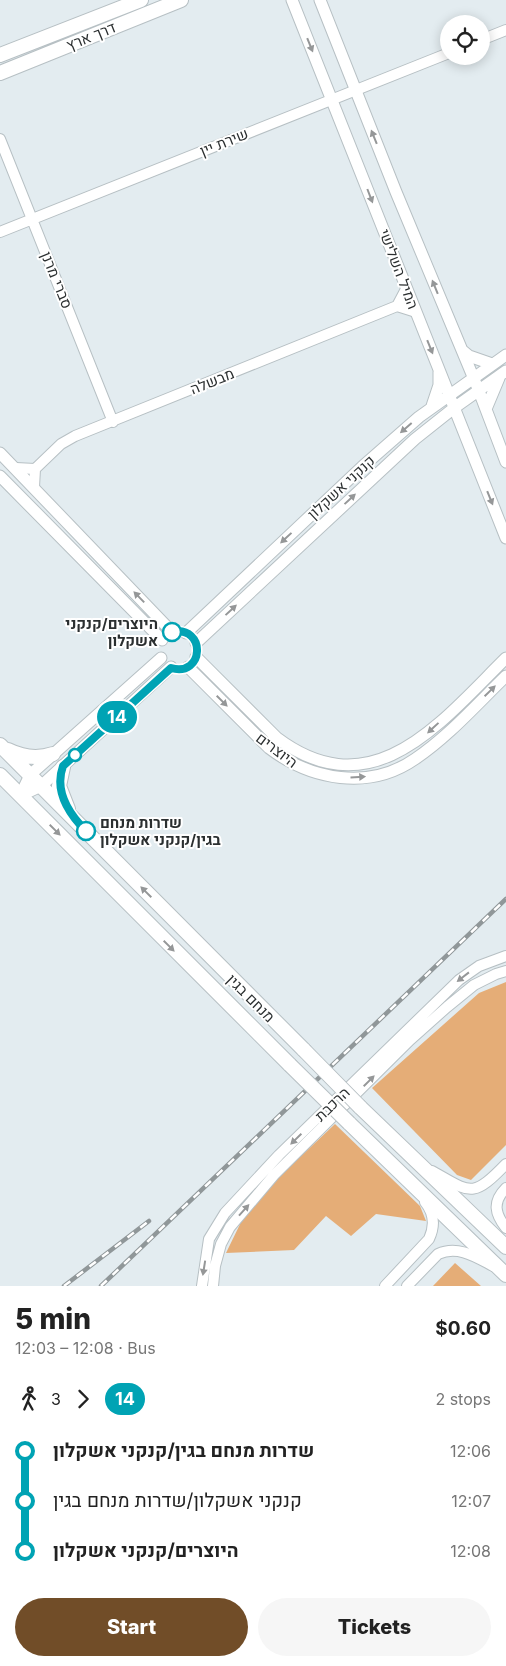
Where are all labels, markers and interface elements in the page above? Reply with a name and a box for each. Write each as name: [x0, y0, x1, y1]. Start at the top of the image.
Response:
map controls: [440, 15, 490, 65]
button: locate: [440, 15, 490, 65]
street label: דרך ארץ: [63, 17, 119, 55]
one-way arrow: [307, 38, 315, 52]
street label: שירת יין: [197, 124, 251, 160]
one-way arrow: [370, 129, 378, 144]
one-way arrow: [367, 189, 375, 203]
street label: המיל השלישי: [375, 226, 423, 312]
street label: סברי מרנן: [37, 249, 77, 311]
one-way arrow: [431, 280, 439, 295]
one-way arrow: [427, 340, 434, 355]
street label: מבשלה: [187, 364, 237, 398]
one-way arrow: [401, 422, 413, 434]
street label: קנקני אשקלון: [303, 451, 379, 523]
one-way arrow: [487, 491, 495, 505]
one-way arrow: [344, 493, 356, 505]
one-way arrow: [281, 532, 293, 544]
one-way arrow: [133, 591, 145, 603]
one-way arrow: [225, 604, 237, 616]
place label: היוצרים/קנקני אשקלון: [65, 614, 158, 650]
marker: היוצרים/קנקני אשקלון: [162, 622, 182, 642]
one-way arrow: [484, 685, 496, 697]
one-way arrow: [216, 695, 228, 707]
line badge: 14: [94, 701, 140, 733]
text: 14: [107, 706, 127, 727]
one-way arrow: [427, 722, 439, 734]
street label: היוצרים: [252, 728, 302, 772]
unlabelled marker: [68, 748, 82, 762]
one-way arrow: [350, 773, 366, 781]
place label: שדרות מנחם בגין/קנקני אשקלון: [100, 813, 221, 849]
marker: שדרות מנחם בגין/קנקני אשקלון: [76, 821, 96, 841]
one-way arrow: [49, 824, 61, 836]
one-way arrow: [140, 886, 152, 898]
one-way arrow: [163, 940, 175, 952]
street label: מנחם בגין: [223, 970, 279, 1026]
one-way arrow: [457, 972, 470, 983]
one-way arrow: [363, 1075, 375, 1087]
street label: הרכבת: [310, 1083, 354, 1125]
one-way arrow: [290, 1133, 302, 1145]
one-way arrow: [238, 1205, 250, 1217]
one-way arrow: [200, 1260, 208, 1276]
text: 5 min: [15, 1302, 91, 1336]
text: $0.60: [435, 1317, 491, 1340]
text: 12:03 – 12:08 · Bus: [15, 1338, 156, 1358]
icon: walk: [15, 1385, 43, 1413]
icon: forward: [69, 1385, 97, 1413]
text: 14: [115, 1388, 135, 1409]
text: 3: [51, 1389, 61, 1409]
text: 2 stops: [435, 1389, 491, 1409]
text: שדרות מנחם בגין/קנקני אשקלון: [53, 1439, 314, 1462]
text: 12:06: [450, 1441, 491, 1461]
text: קנקני אשקלון/שדרות מנחם בגין: [53, 1489, 302, 1512]
text: 12:07: [451, 1491, 491, 1511]
text: היוצרים/קנקני אשקלון: [53, 1539, 239, 1562]
text: 12:08: [450, 1541, 491, 1561]
button: Start: [15, 1598, 248, 1656]
button: Tickets: [258, 1598, 491, 1656]

